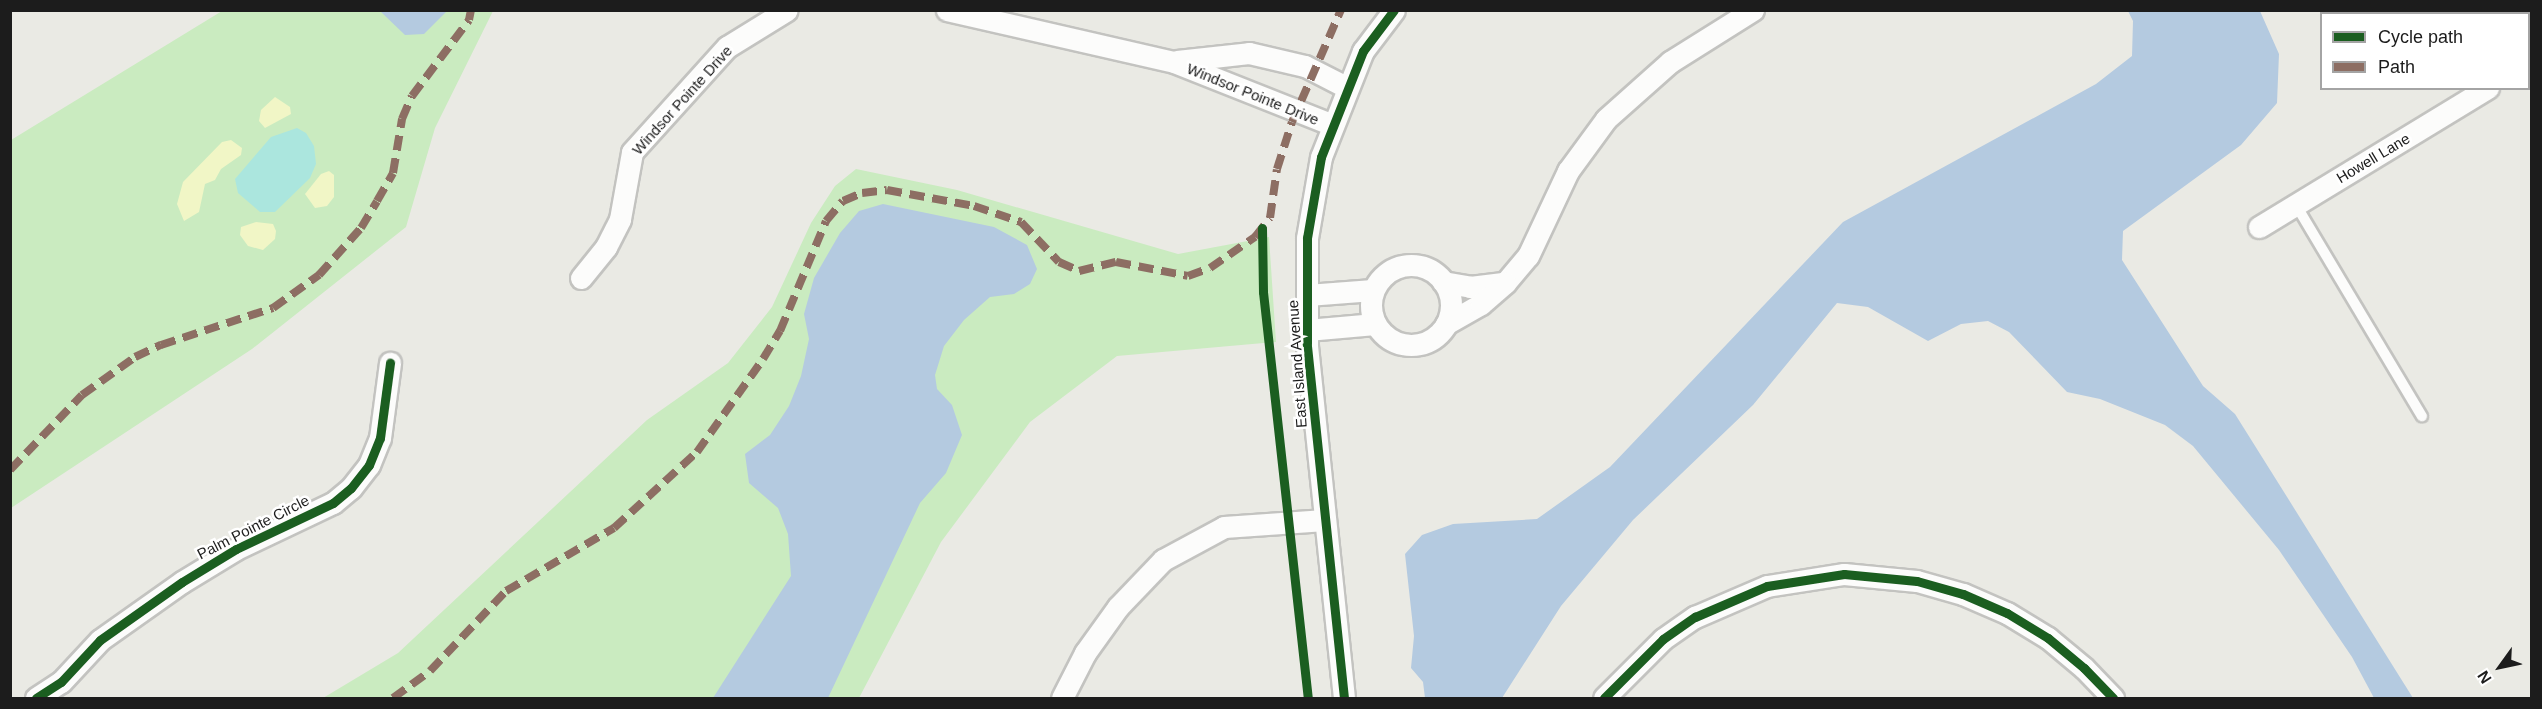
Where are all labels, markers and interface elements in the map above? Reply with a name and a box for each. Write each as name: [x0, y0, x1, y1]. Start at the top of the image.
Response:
legend: [2320, 12, 2530, 90]
text: Cycle path: [2378, 27, 2463, 47]
street label: Windsor Pointe Drive: [628, 42, 736, 158]
text: Path: [2378, 57, 2415, 77]
street label: Windsor Pointe Drive: [1184, 59, 1322, 129]
street label: Howell Lane: [2333, 129, 2413, 187]
street label: East Island Avenue: [1284, 299, 1310, 429]
street label: Palm Pointe Circle: [194, 491, 312, 563]
north arrow: [2470, 637, 2530, 697]
text: N: [2474, 668, 2495, 687]

